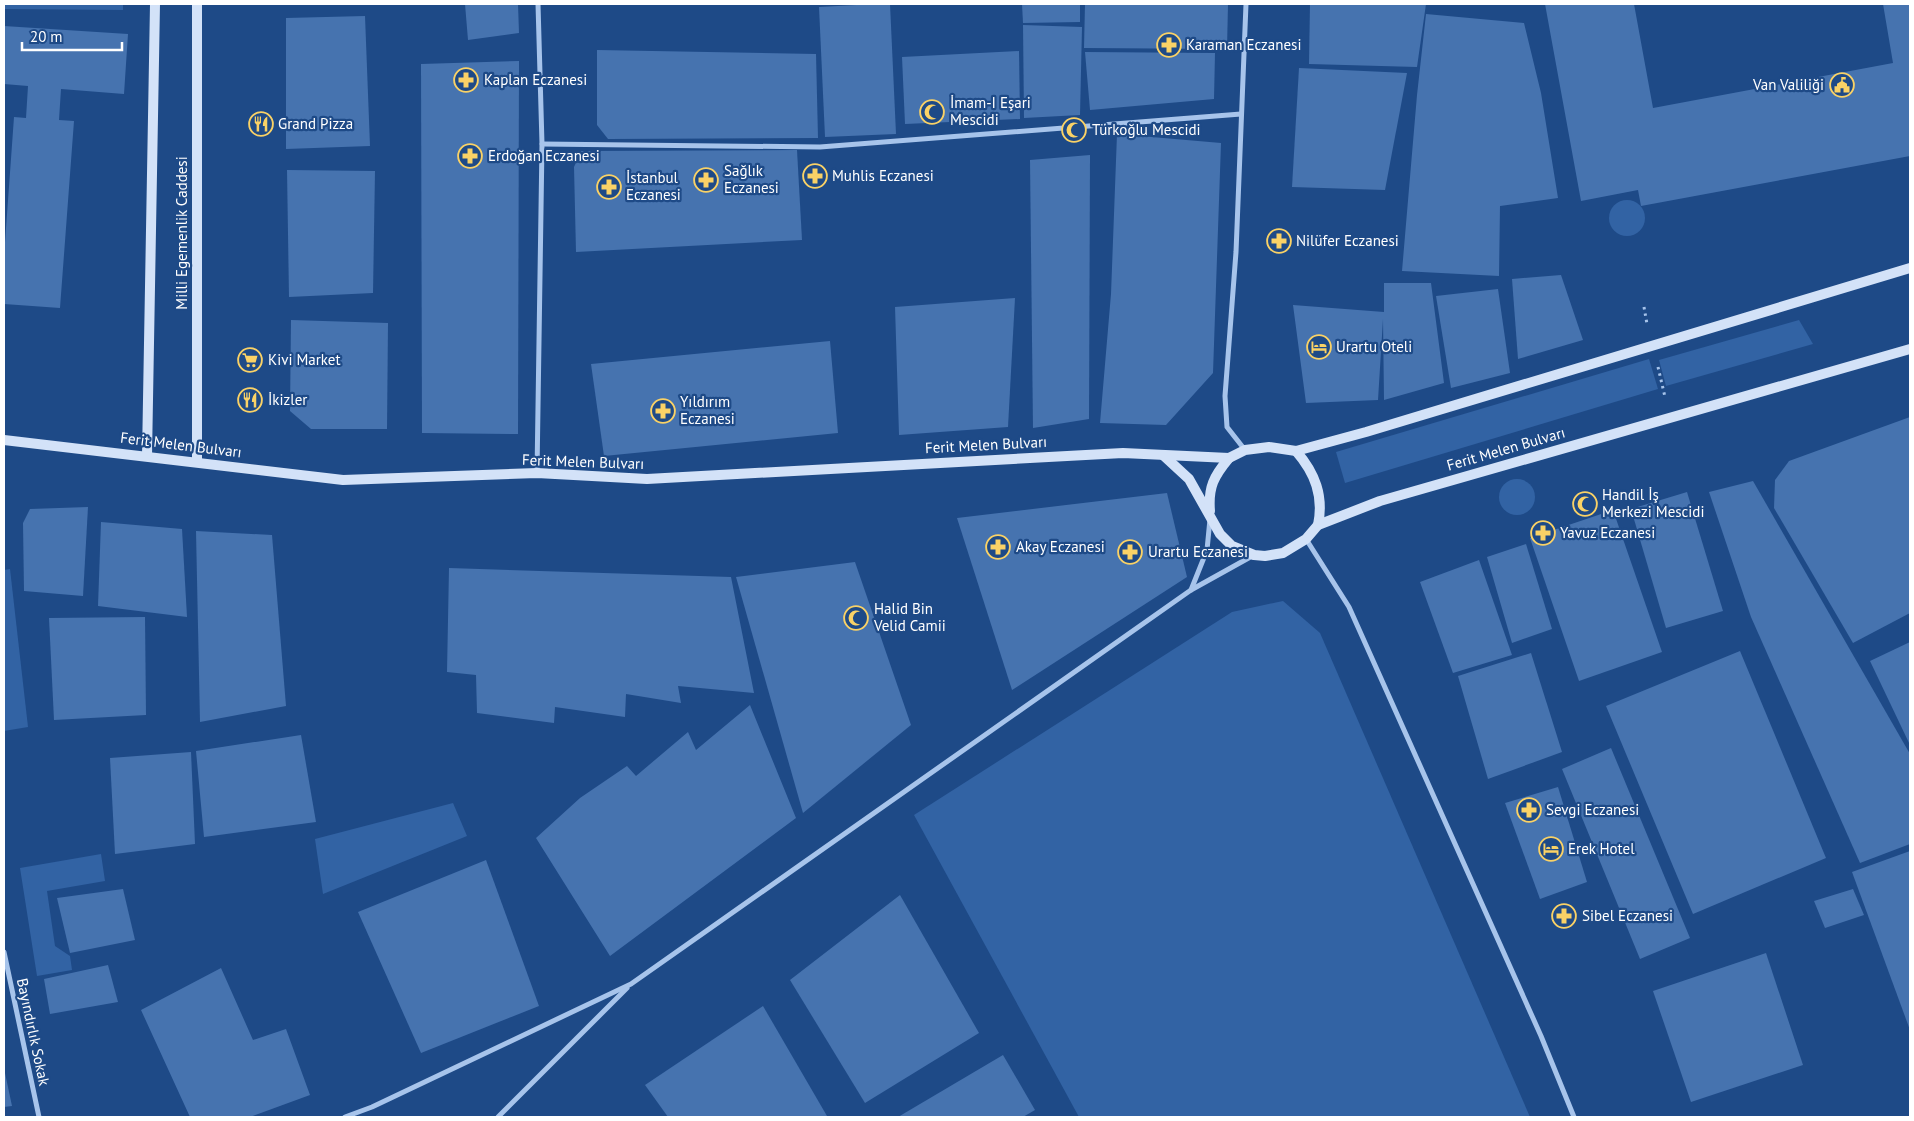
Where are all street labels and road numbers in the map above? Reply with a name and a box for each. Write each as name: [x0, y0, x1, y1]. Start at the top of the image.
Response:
street label: Milli Egemenlik Caddesi: [172, 156, 191, 310]
street label: Ferit Melen Bulvarı: [1444, 423, 1567, 475]
street label: Ferit Melen Bulvarı: [119, 428, 243, 461]
street label: Ferit Melen Bulvarı: [924, 432, 1048, 457]
street label: Ferit Melen Bulvarı: [522, 450, 644, 473]
street label: Bayındırlık Sokak: [13, 976, 54, 1088]

